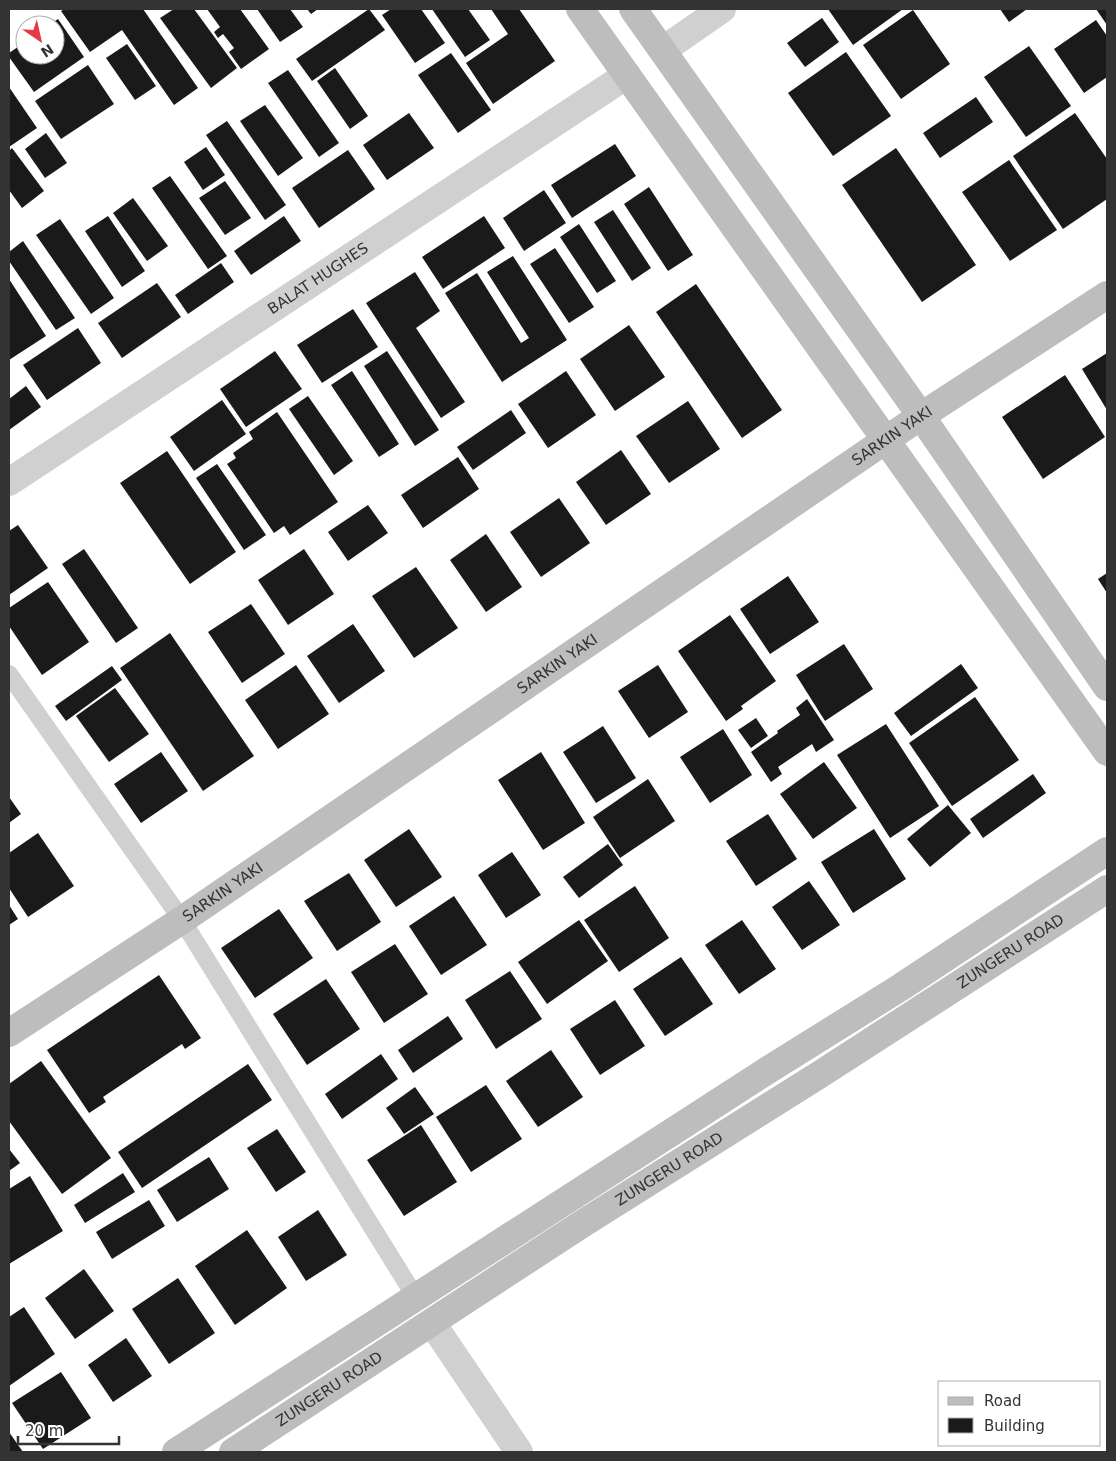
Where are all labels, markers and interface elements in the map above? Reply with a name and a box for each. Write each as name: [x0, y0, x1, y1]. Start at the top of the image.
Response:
north arrow: [15, 15, 65, 65]
text: N: [38, 41, 57, 61]
street label: BALAT HUGHES: [264, 239, 372, 318]
street label: SARKIN YAKI: [848, 402, 936, 470]
street label: SARKIN YAKI: [514, 630, 601, 698]
street label: SARKIN YAKI: [179, 858, 266, 926]
street label: ZUNGERU ROAD: [954, 910, 1067, 992]
street label: ZUNGERU ROAD: [612, 1129, 726, 1210]
street label: ZUNGERU ROAD: [273, 1348, 386, 1430]
legend: [938, 1381, 1101, 1446]
text: Road: [984, 1392, 1022, 1410]
scale bar: [18, 1414, 119, 1446]
text: Building: [984, 1417, 1045, 1435]
text: 20 m: [25, 1422, 63, 1440]

